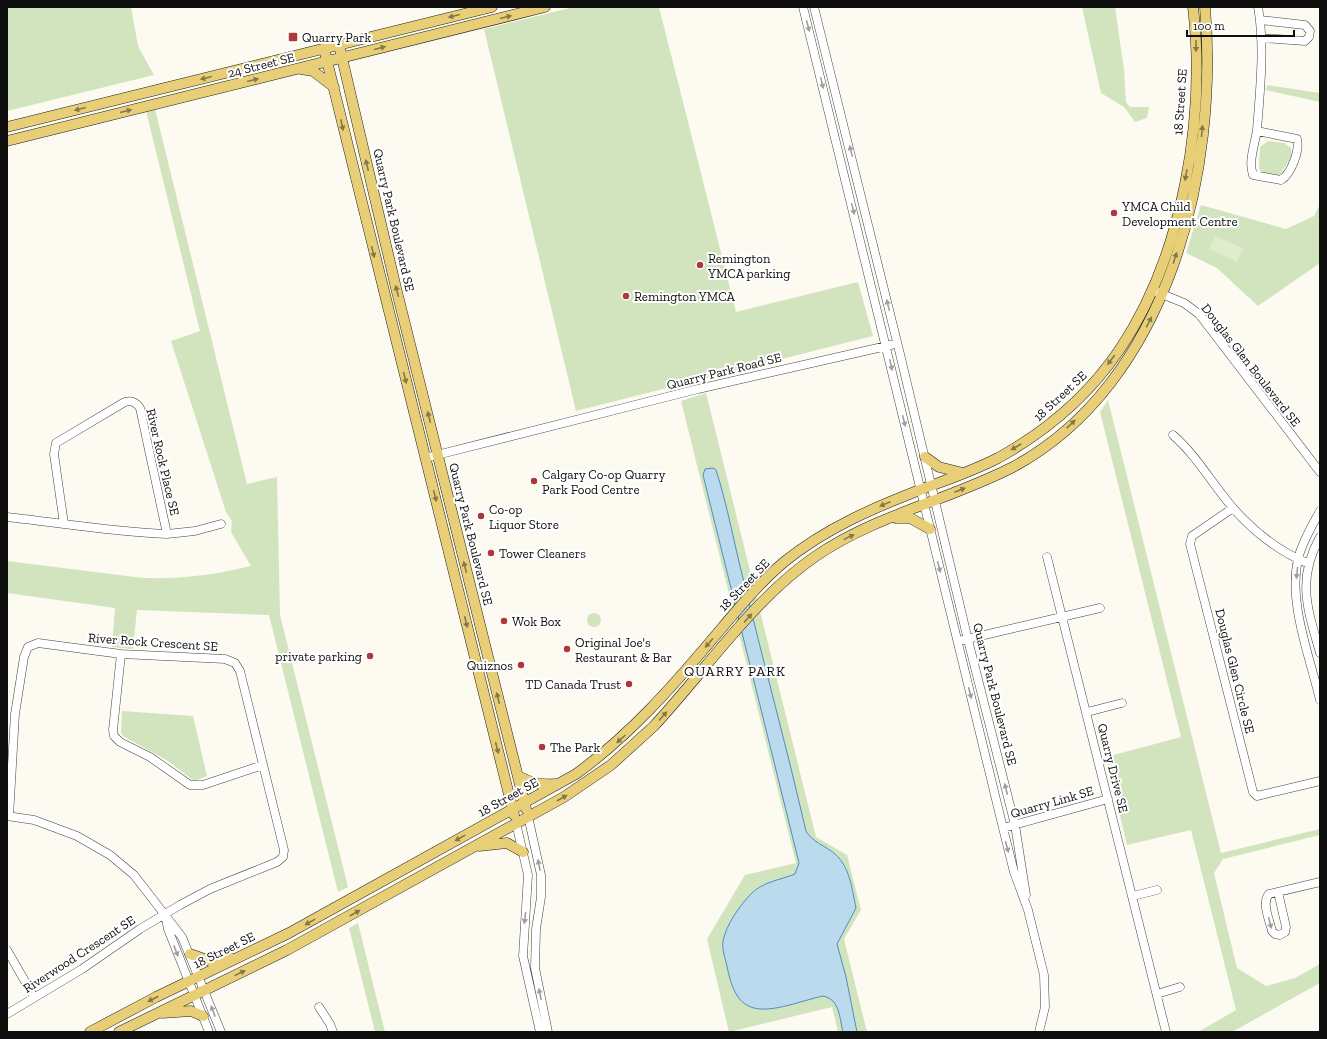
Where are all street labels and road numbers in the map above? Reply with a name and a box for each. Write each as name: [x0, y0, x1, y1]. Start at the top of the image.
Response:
street label: 24 Street SE: [226, 49, 296, 81]
street label: 18 Street SE: [1170, 68, 1190, 136]
street label: Quarry Park Boulevard SE: [370, 147, 418, 293]
street label: Douglas Glen Boulevard SE: [1198, 301, 1304, 430]
street label: Quarry Park Road SE: [665, 349, 783, 392]
street label: 18 Street SE: [1030, 368, 1090, 424]
street label: River Rock Place SE: [143, 407, 183, 517]
street label: Quarry Park Boulevard SE: [446, 461, 496, 607]
street label: 18 Street SE: [715, 556, 773, 614]
street label: Douglas Glen Circle SE: [1212, 607, 1258, 735]
street label: Quarry Park Boulevard SE: [970, 621, 1020, 767]
street label: River Rock Crescent SE: [88, 630, 219, 654]
street label: Quarry Drive SE: [1095, 722, 1131, 815]
street label: 18 Street SE: [475, 774, 541, 820]
street label: Quarry Link SE: [1009, 783, 1096, 821]
street label: Riverwood Crescent SE: [20, 912, 138, 996]
street label: 18 Street SE: [191, 928, 258, 971]

